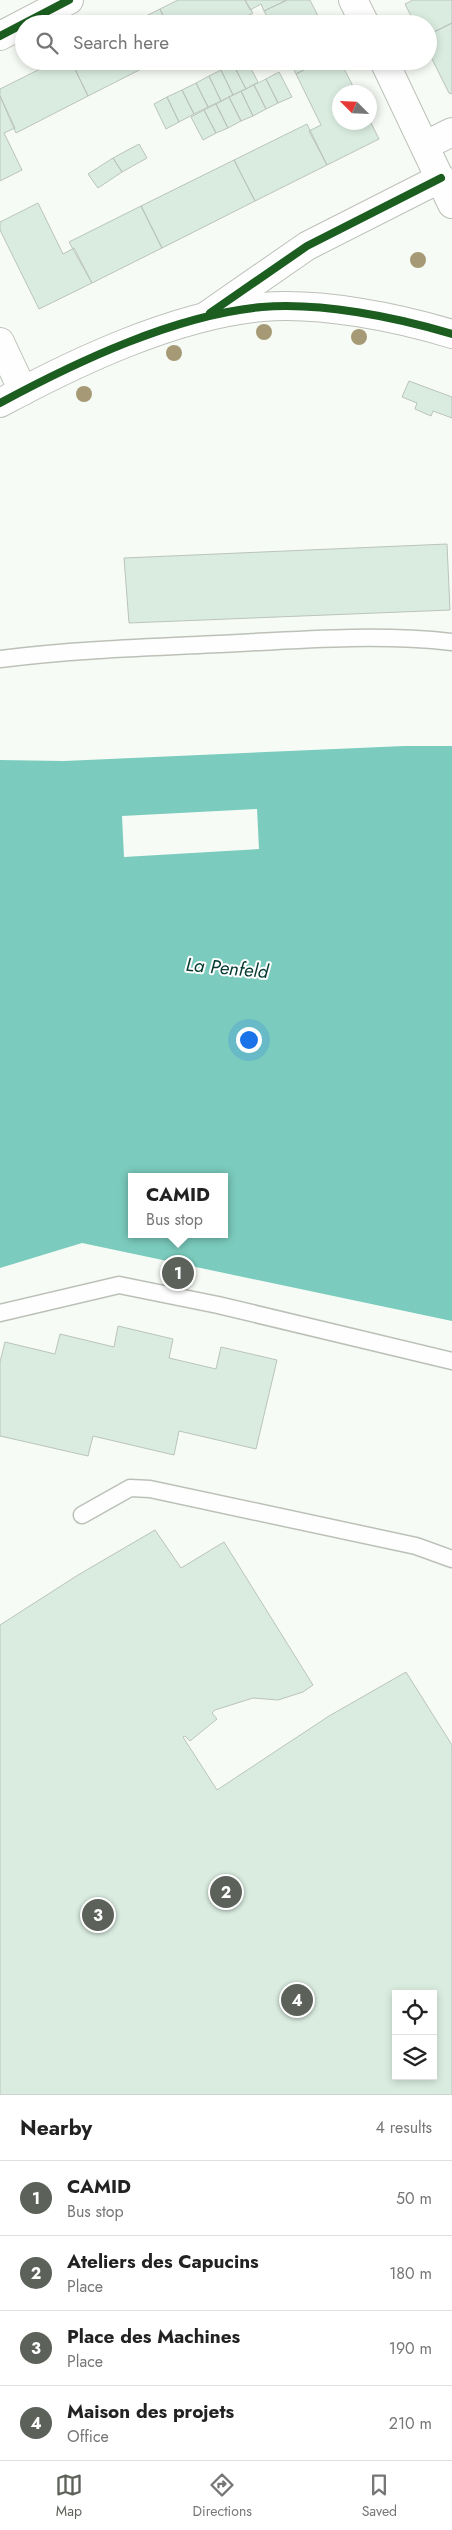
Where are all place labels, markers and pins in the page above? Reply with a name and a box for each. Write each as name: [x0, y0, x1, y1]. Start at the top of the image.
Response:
pin: 1: [162, 1254, 194, 1292]
pin: 2: [210, 1873, 242, 1911]
pin: 3: [82, 1896, 114, 1934]
pin: 4: [281, 1981, 313, 2019]

